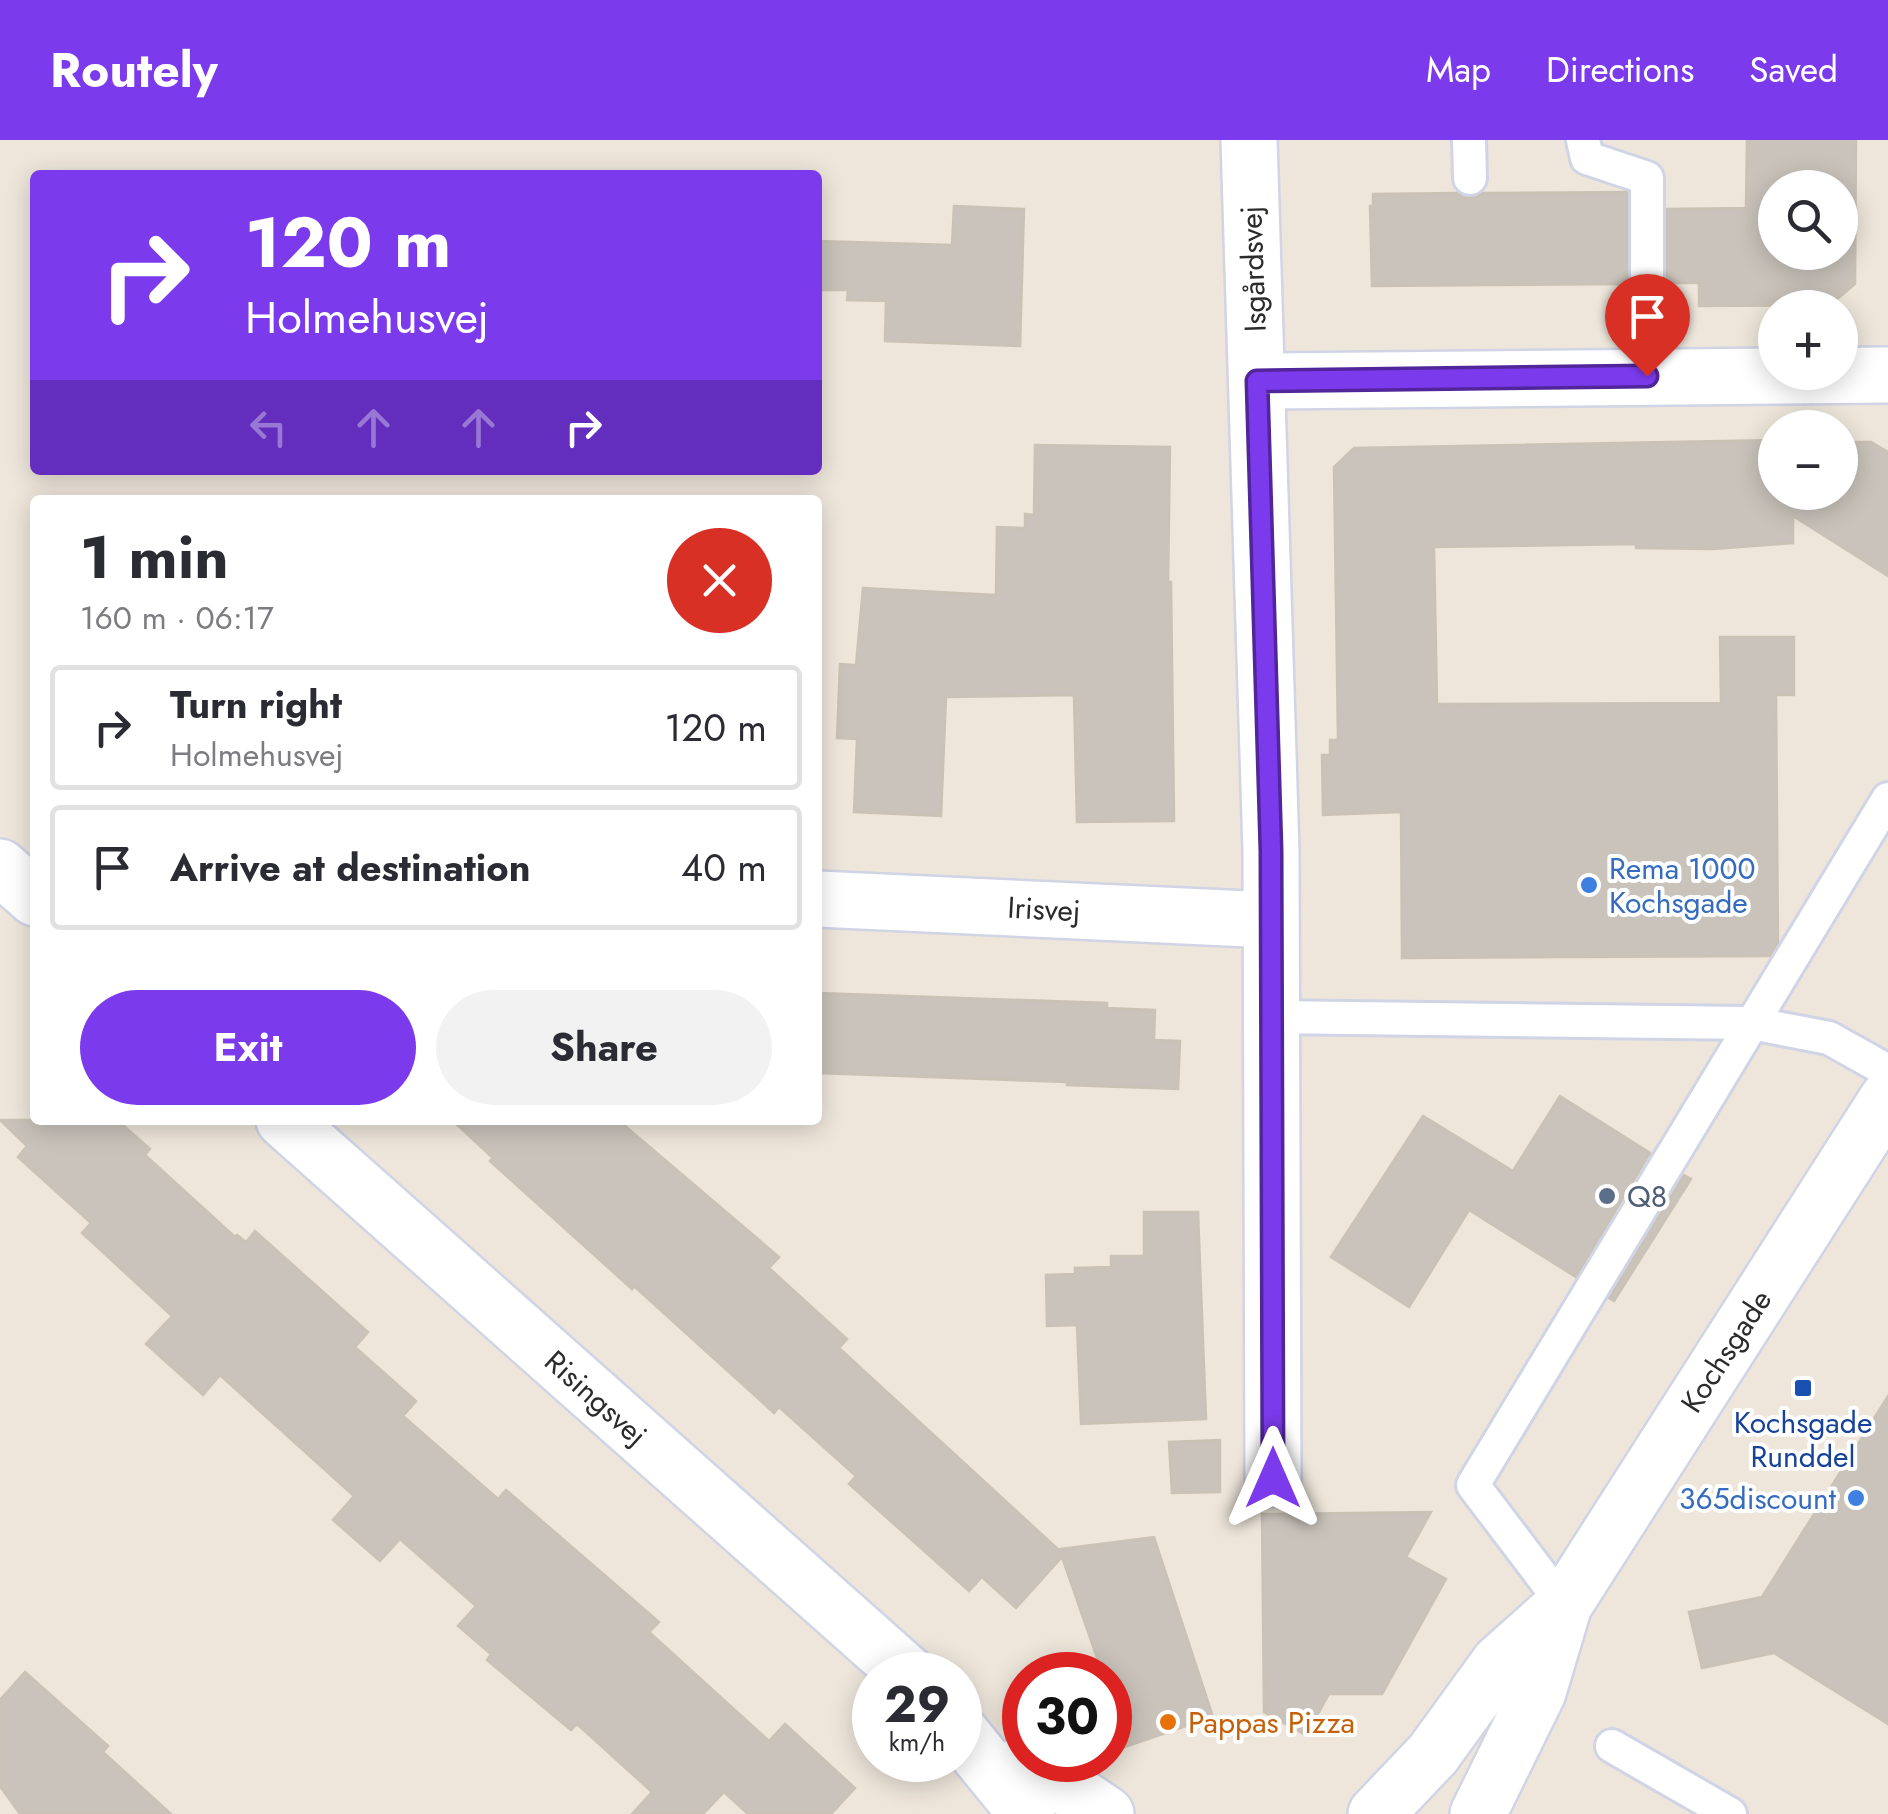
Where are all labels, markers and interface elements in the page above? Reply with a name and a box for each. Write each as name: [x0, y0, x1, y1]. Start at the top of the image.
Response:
text: Routely: [50, 36, 218, 105]
text: Map: [1426, 45, 1491, 95]
text: Directions: [1546, 45, 1694, 95]
text: Saved: [1749, 45, 1838, 95]
map controls: [1758, 170, 1858, 510]
button: search: [1758, 170, 1858, 270]
text: 120 m: [245, 192, 451, 293]
street label: Isgårdsvej: [1229, 205, 1277, 333]
icon: right: [80, 210, 210, 340]
pin: [1605, 274, 1690, 377]
text: Holmehusvej: [245, 285, 489, 350]
icon: arrive: [1620, 289, 1675, 344]
button: +: [1758, 290, 1858, 390]
icon: left: [241, 400, 296, 455]
icon: ahead: [346, 400, 401, 455]
icon: ahead: [451, 400, 506, 455]
icon: right: [556, 400, 611, 455]
button: −: [1758, 410, 1858, 510]
text: 1 min: [80, 514, 229, 601]
button: close: [667, 528, 772, 633]
text: 160 m · 06:17: [80, 595, 274, 641]
text: Turn right: [170, 677, 342, 732]
icon: right: [85, 700, 140, 755]
text: 120 m: [664, 700, 767, 755]
text: Holmehusvej: [170, 732, 344, 778]
icon: arrive: [85, 840, 140, 895]
text: Arrive at destination: [170, 840, 531, 895]
text: 40 m: [681, 840, 767, 895]
place label: Rema 1000 Kochsgade: [1609, 847, 1756, 924]
marker: Rema 1000 Kochsgade: [1578, 874, 1600, 896]
street label: Irisvej: [1006, 886, 1082, 932]
button: Exit: [80, 990, 416, 1105]
button: Share: [436, 990, 772, 1105]
place label: Q8: [1627, 1175, 1667, 1218]
marker: Q8: [1596, 1185, 1618, 1207]
street label: Kochsgade: [1670, 1281, 1782, 1421]
street label: Risingsvej: [535, 1340, 657, 1456]
marker: Kochsgade Runddel: [1792, 1377, 1814, 1399]
place label: Kochsgade Runddel: [1734, 1401, 1872, 1478]
position arrow: [1221, 1426, 1325, 1530]
place label: 365discount: [1679, 1477, 1837, 1520]
marker: 365discount: [1845, 1487, 1867, 1509]
speed limit sign: 30: [1002, 1652, 1132, 1782]
text: 29: [884, 1668, 950, 1741]
place label: Pappas Pizza: [1188, 1701, 1355, 1744]
marker: Pappas Pizza: [1157, 1711, 1179, 1733]
text: km/h: [889, 1724, 945, 1760]

